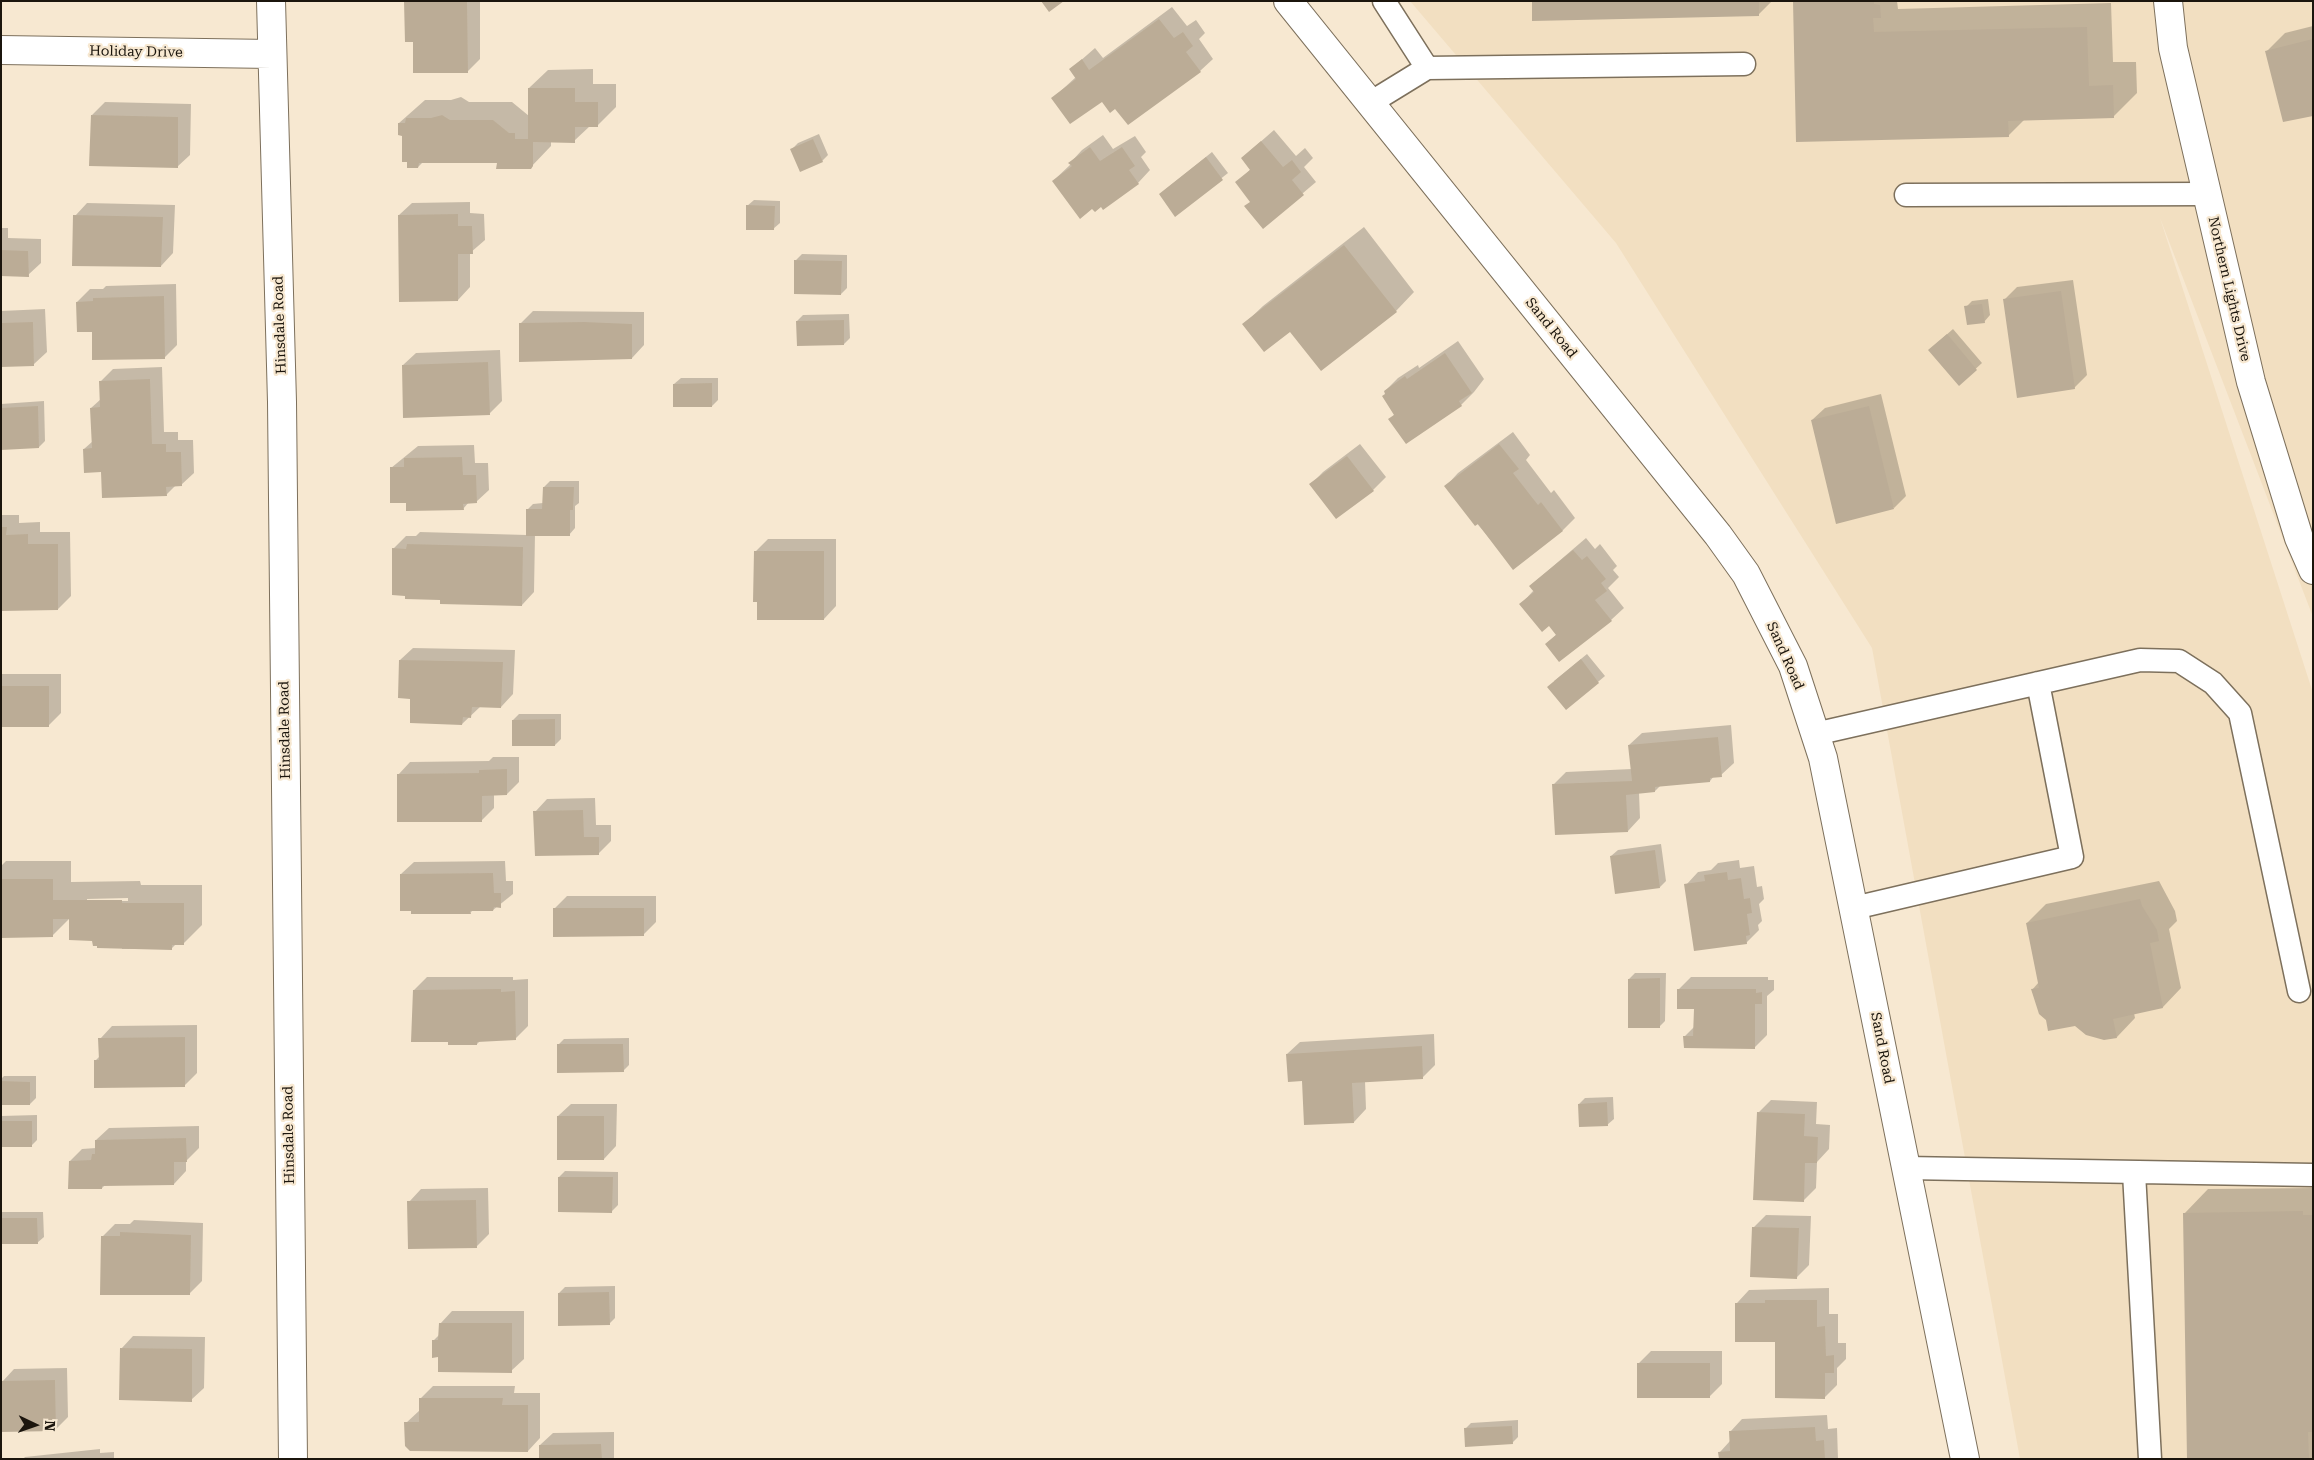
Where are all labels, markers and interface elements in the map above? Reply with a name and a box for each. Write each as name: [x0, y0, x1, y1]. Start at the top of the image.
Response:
street label: Holiday Drive: [89, 43, 183, 61]
street label: Northern Lights Drive: [2204, 215, 2254, 363]
street label: Hinsdale Road: [270, 276, 290, 374]
street label: Sand Road: [1522, 295, 1580, 361]
street label: Sand Road: [1763, 620, 1807, 692]
street label: Hinsdale Road: [276, 681, 294, 779]
street label: Sand Road: [1867, 1011, 1897, 1085]
street label: Hinsdale Road: [280, 1086, 298, 1184]
north arrow: [10, 1400, 60, 1450]
text: N: [42, 1420, 58, 1432]

